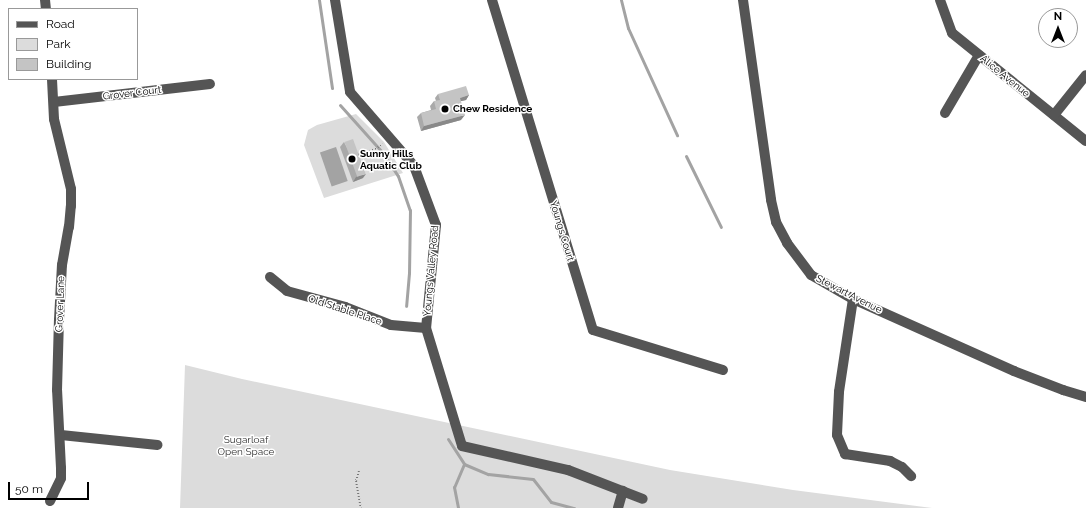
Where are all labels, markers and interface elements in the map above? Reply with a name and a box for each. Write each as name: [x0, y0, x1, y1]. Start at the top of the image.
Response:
legend: [8, 8, 138, 80]
north arrow: [1038, 8, 1078, 48]
text: N: [1054, 10, 1062, 23]
text: Road: [46, 17, 75, 31]
text: Park: [46, 37, 71, 51]
street label: Alice Avenue: [978, 52, 1032, 100]
text: Building: [46, 57, 92, 71]
street label: Grover Court: [102, 83, 162, 103]
place label: Chew Residence: [453, 103, 533, 115]
marker: Chew Residence: [440, 104, 450, 114]
place label: Sunny Hills Aquatic Club: [360, 147, 422, 170]
marker: Sunny Hills Aquatic Club: [347, 154, 357, 164]
street label: Youngs Court: [547, 199, 577, 263]
street label: Youngs Valley Road: [421, 225, 441, 317]
street label: Stewart Avenue: [814, 272, 884, 316]
street label: Grover Lane: [53, 276, 67, 332]
street label: Old Stable Place: [307, 292, 383, 328]
park label: Sugarloaf Open Space: [218, 433, 274, 456]
scale bar: [10, 474, 91, 500]
text: 50 m: [15, 482, 43, 496]

